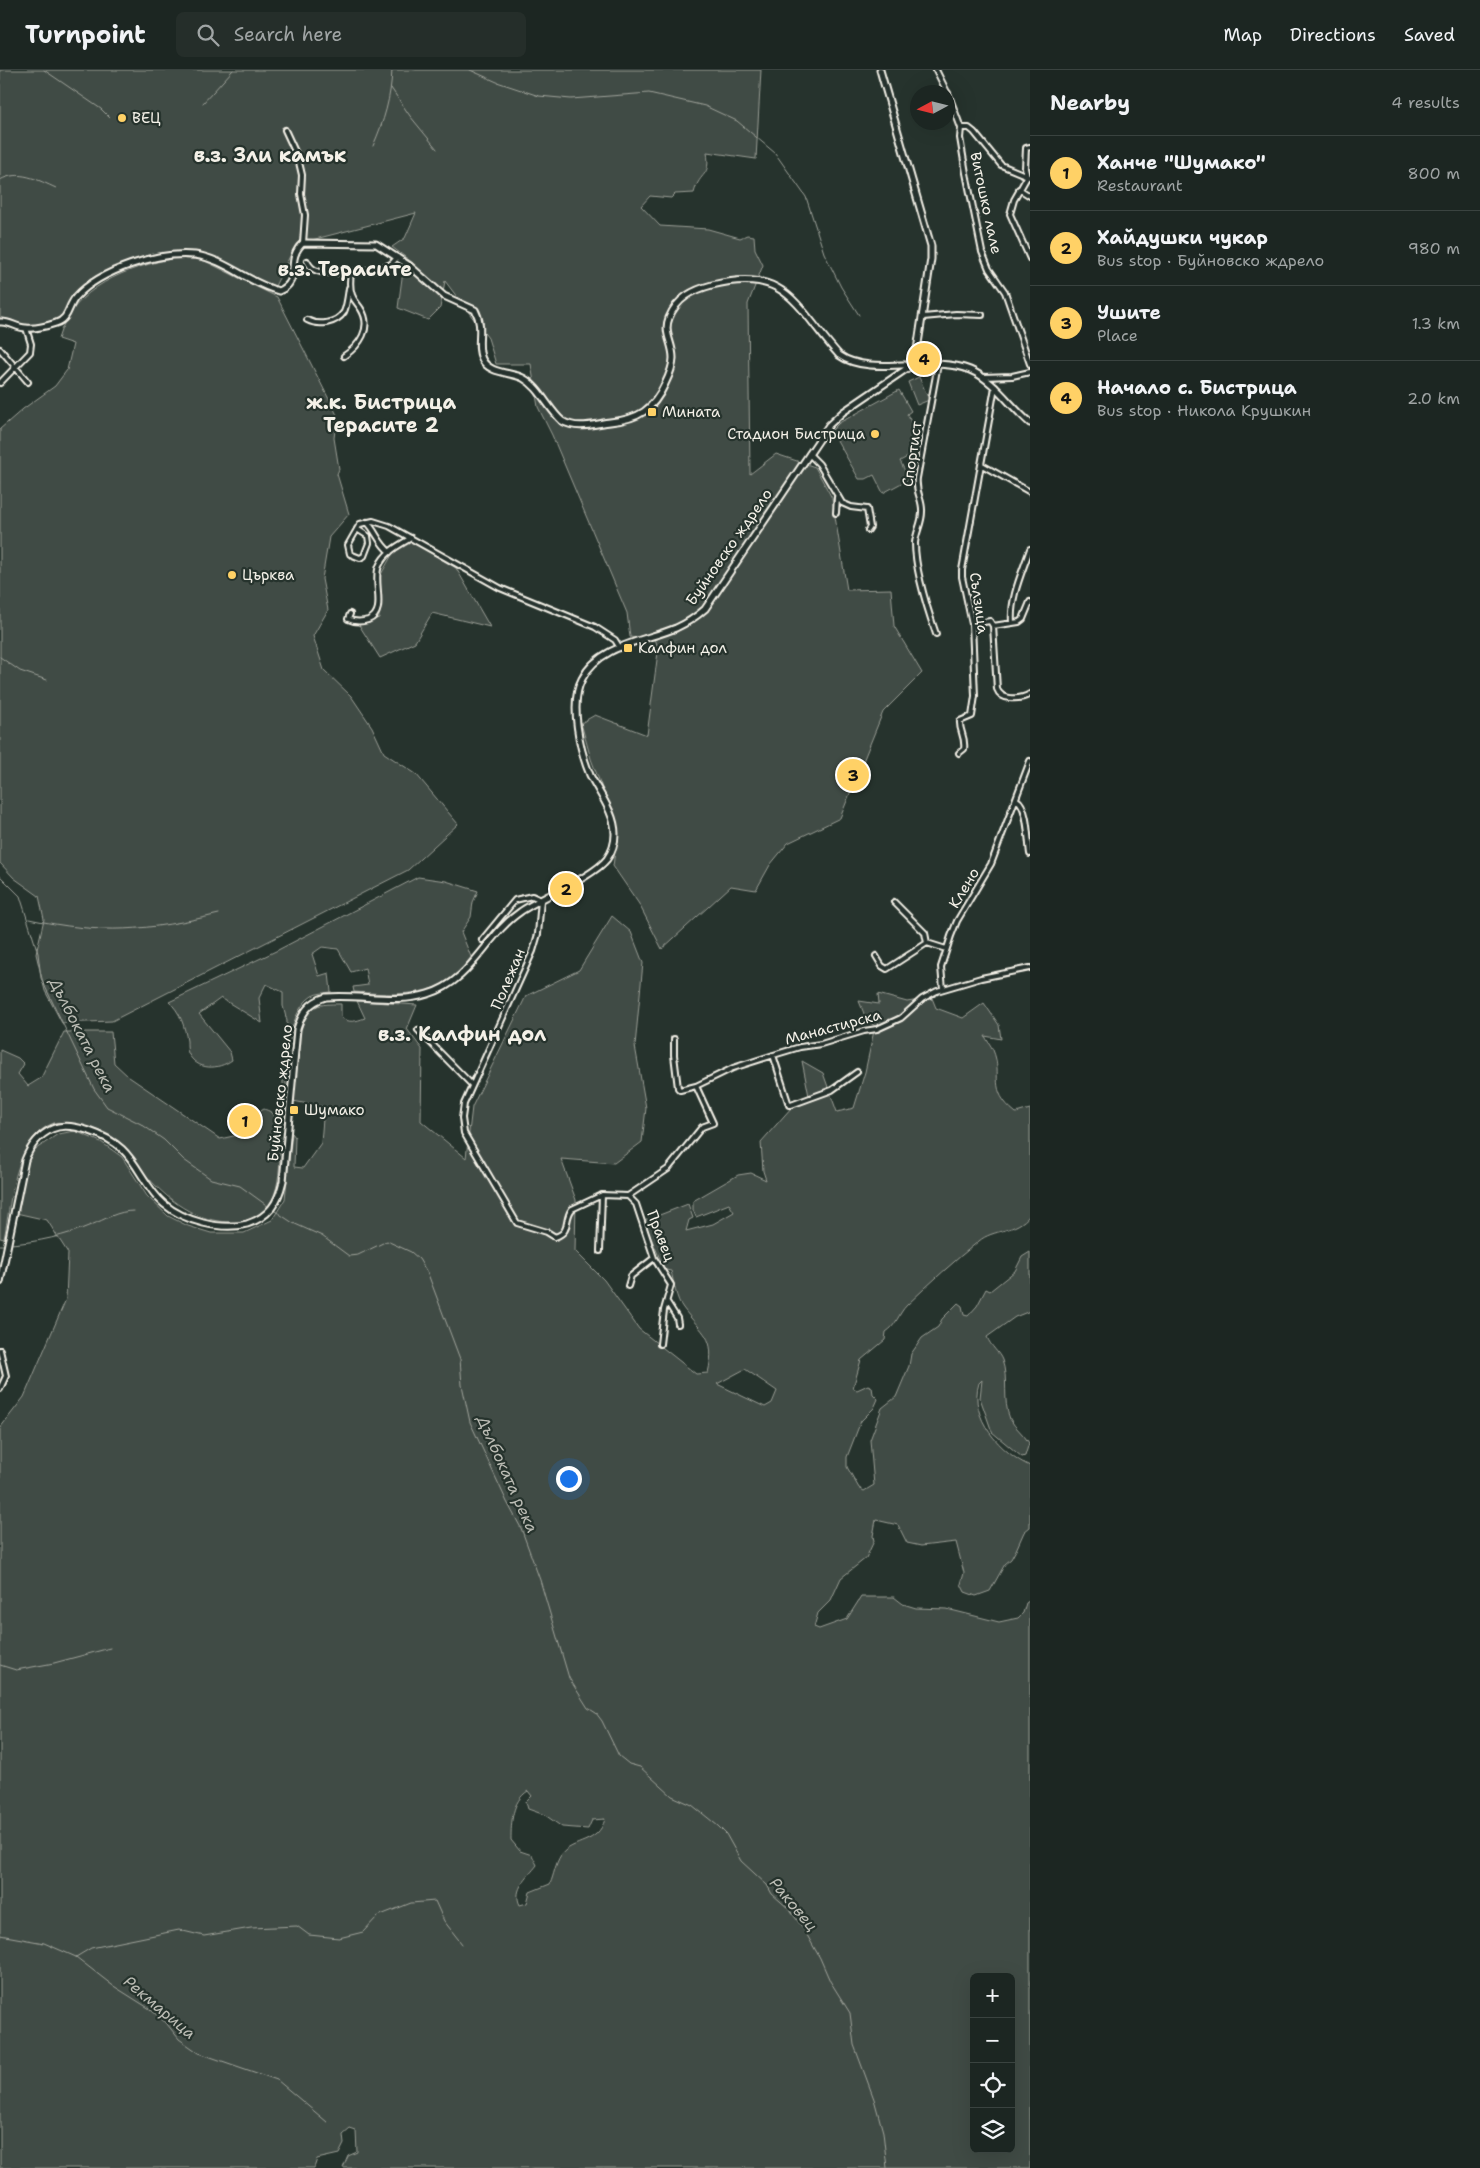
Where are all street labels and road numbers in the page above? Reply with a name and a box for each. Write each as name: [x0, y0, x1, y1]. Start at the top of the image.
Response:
street label: Витошко лале: [965, 150, 1007, 256]
street label: Спортист: [897, 419, 927, 488]
street label: Буйновско ждрело: [681, 485, 777, 609]
street label: Сълзица: [965, 571, 993, 635]
street label: Клено: [944, 864, 984, 912]
street label: Полежан: [486, 945, 530, 1013]
street label: Манастирска: [783, 1004, 884, 1049]
street label: Буйновско ждрело: [263, 1023, 297, 1163]
street label: Правец: [642, 1207, 680, 1265]

